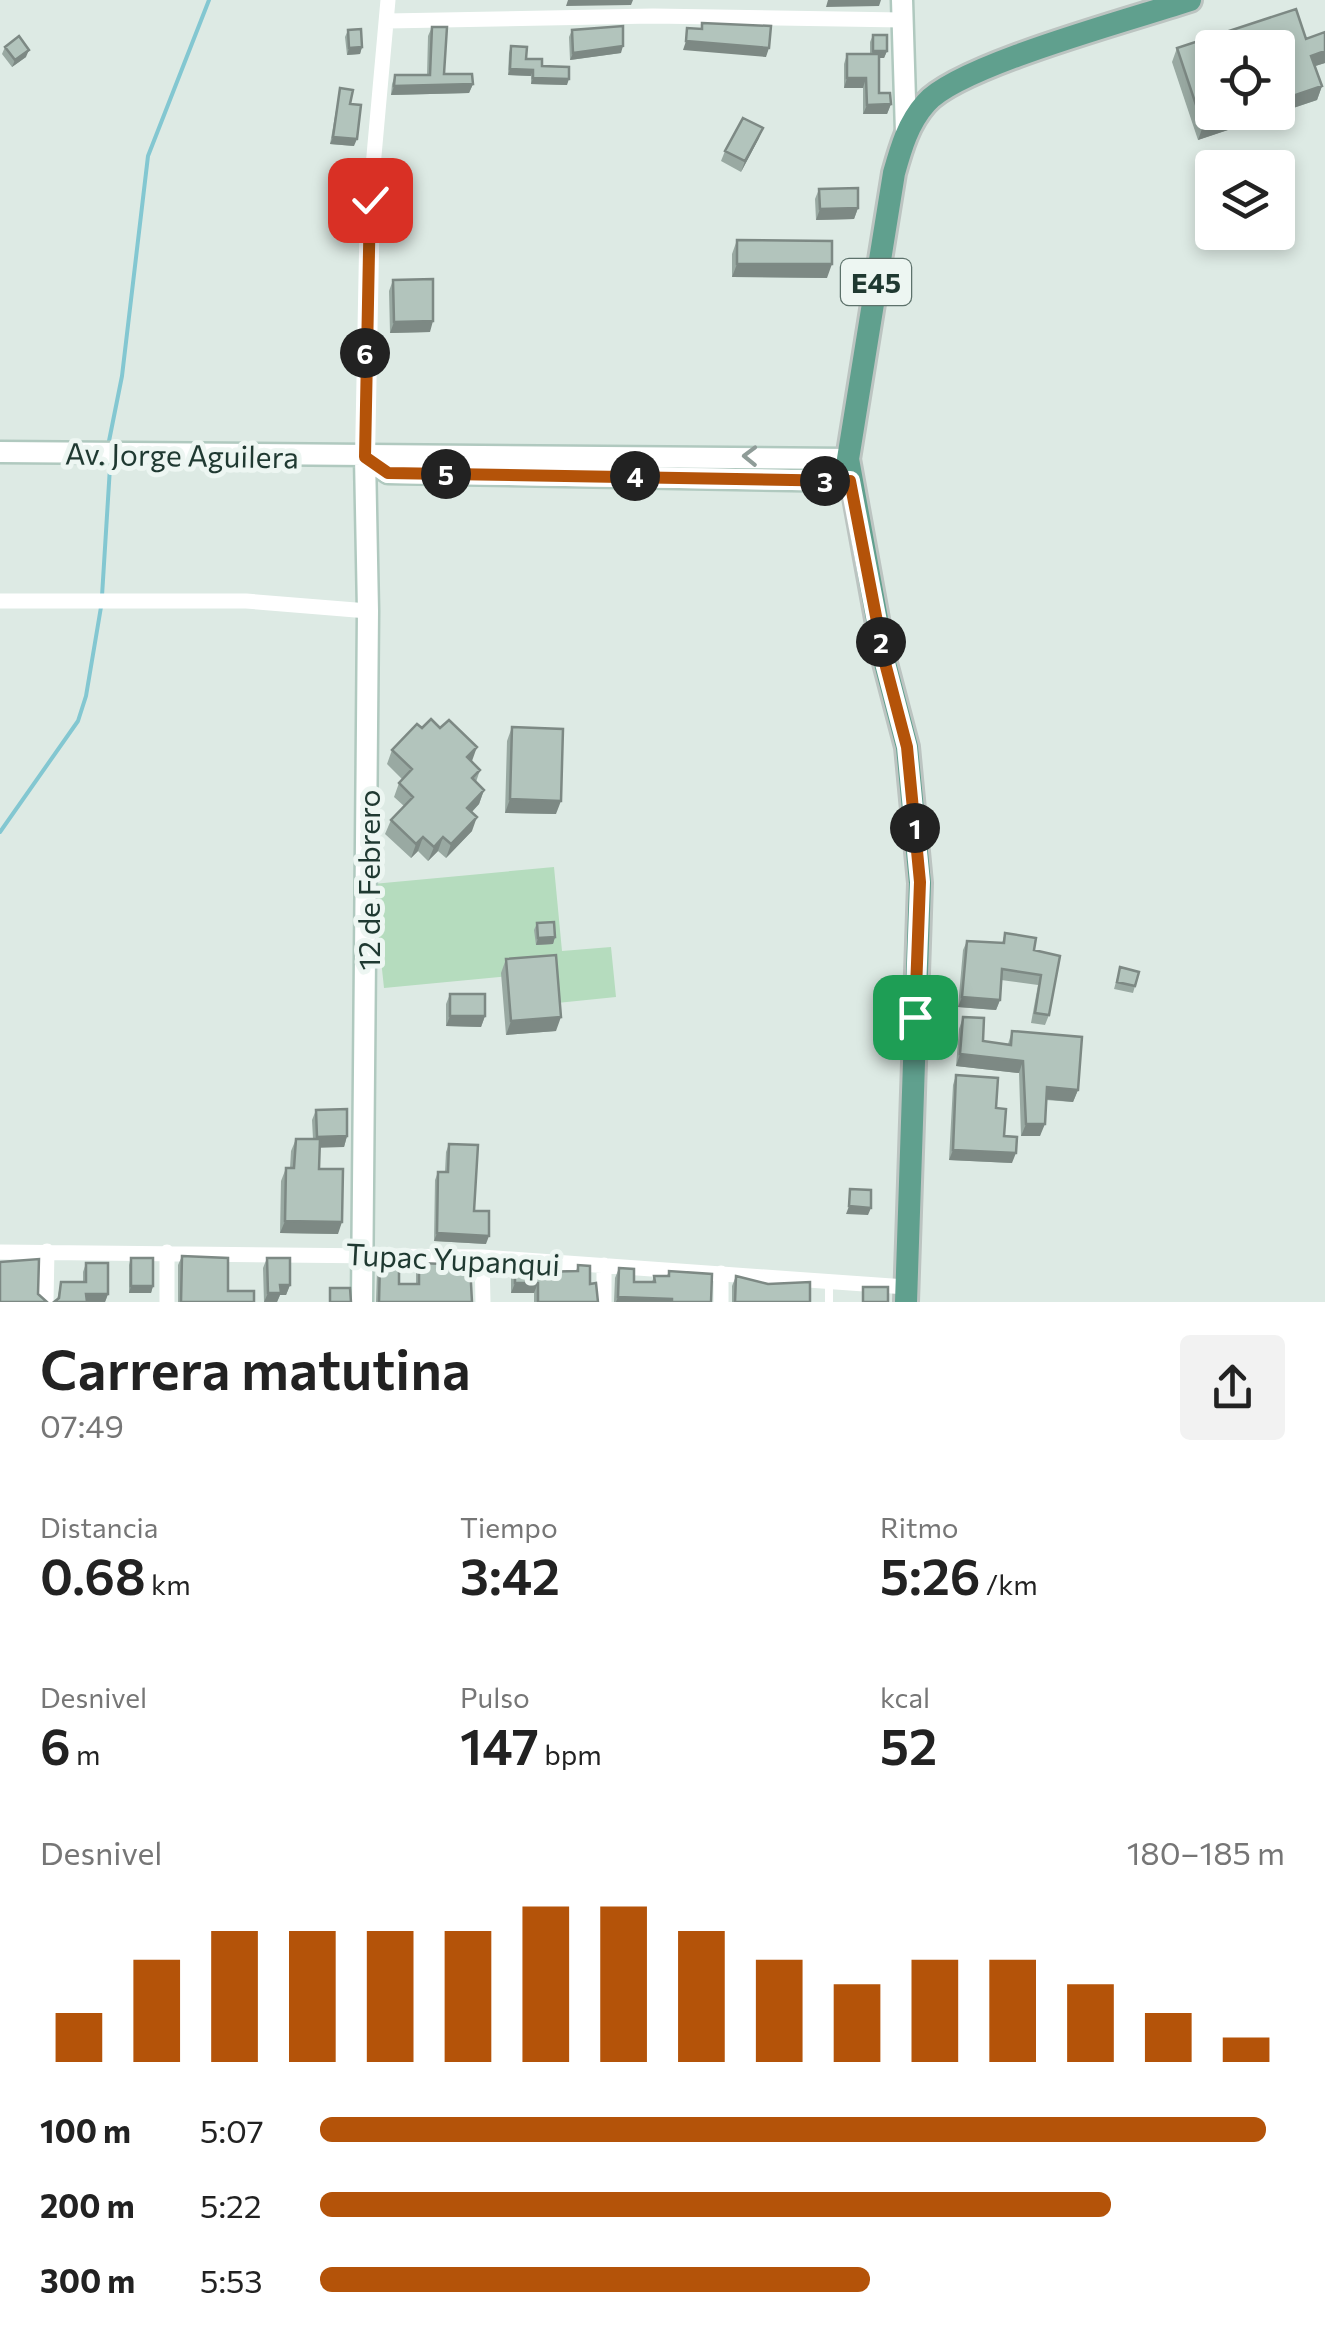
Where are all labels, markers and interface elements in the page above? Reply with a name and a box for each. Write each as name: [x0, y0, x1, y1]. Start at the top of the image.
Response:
map controls: [1195, 30, 1295, 250]
button: locate: [1195, 30, 1295, 130]
button: layers: [1195, 150, 1295, 250]
pin: [328, 158, 413, 243]
icon: check: [343, 173, 398, 228]
road number: E45: [841, 259, 911, 305]
pin: 6: [340, 328, 390, 378]
text: 6: [356, 336, 374, 370]
street label: Av. Jorge Aguilera: [65, 433, 299, 475]
one-way arrow: [742, 446, 758, 467]
pin: 5: [421, 449, 471, 499]
pin: 4: [610, 451, 660, 501]
pin: 3: [800, 456, 850, 506]
text: 5: [438, 457, 454, 491]
text: 4: [626, 459, 644, 493]
text: 3: [817, 464, 833, 498]
pin: 2: [856, 617, 906, 667]
text: 2: [873, 625, 889, 659]
street label: 12 de Febrero: [349, 790, 386, 970]
pin: 1: [890, 803, 940, 853]
text: 1: [909, 811, 921, 845]
pin: [873, 975, 958, 1060]
icon: arrive: [888, 990, 943, 1045]
street label: Tupac Yupanqui: [345, 1234, 561, 1282]
text: Carrera matutina: [40, 1334, 471, 1401]
button: share: [1180, 1335, 1285, 1440]
text: 07:49: [40, 1405, 124, 1445]
text: Distancia: [40, 1510, 158, 1544]
text: Tiempo: [460, 1510, 558, 1544]
text: Ritmo: [880, 1510, 959, 1544]
text: 0.68: [40, 1544, 146, 1605]
text: 3:42: [460, 1544, 560, 1605]
text: 5:26: [880, 1544, 980, 1605]
text: km: [146, 1567, 191, 1601]
text: /km: [980, 1567, 1038, 1601]
text: Desnivel: [40, 1680, 147, 1714]
text: Pulso: [460, 1680, 530, 1714]
text: kcal: [880, 1680, 930, 1714]
text: 6: [40, 1714, 71, 1775]
text: 147: [460, 1714, 539, 1775]
text: 52: [880, 1714, 937, 1775]
text: m: [71, 1737, 100, 1771]
text: bpm: [539, 1737, 602, 1771]
text: Desnivel: [40, 1832, 162, 1872]
text: 180–185 m: [1127, 1832, 1285, 1872]
text: 100 m: [40, 2110, 131, 2150]
text: 5:07: [200, 2110, 264, 2150]
text: 200 m: [40, 2185, 135, 2225]
text: 5:22: [200, 2185, 261, 2225]
text: 300 m: [40, 2260, 135, 2300]
text: 5:53: [200, 2260, 263, 2300]

